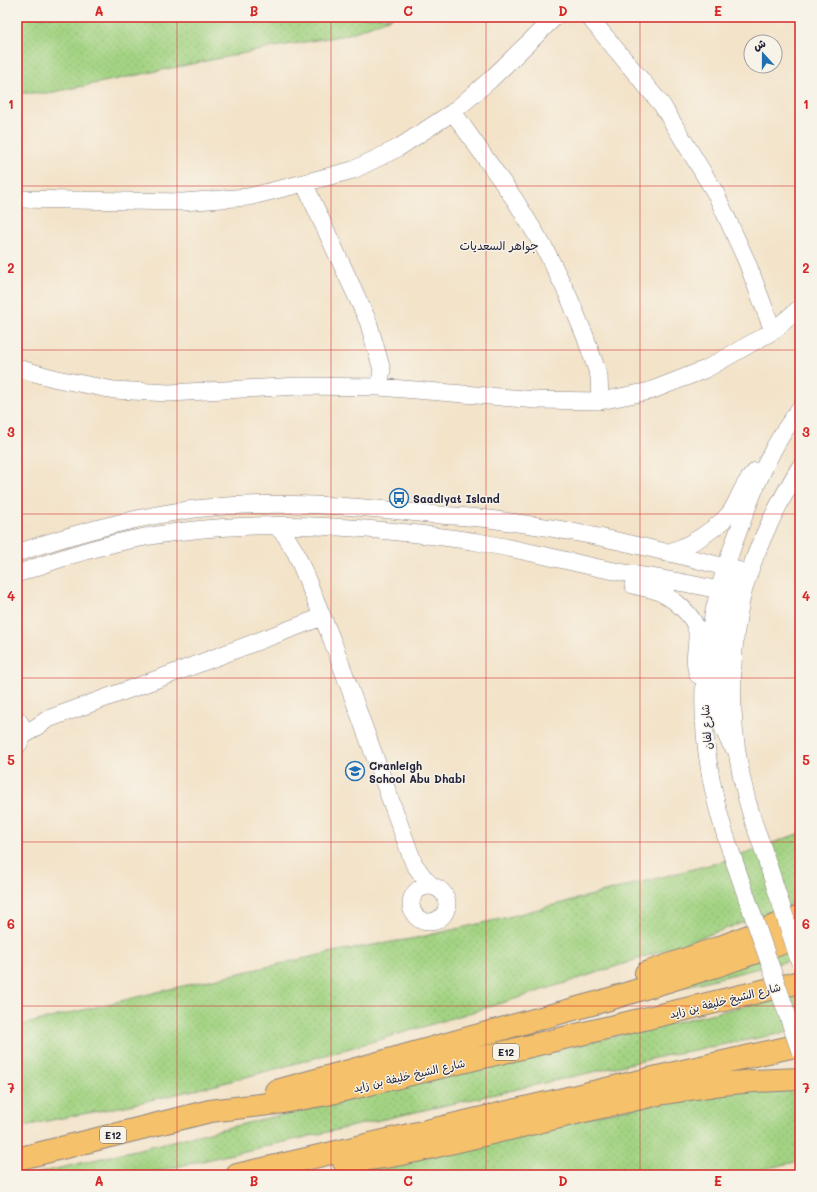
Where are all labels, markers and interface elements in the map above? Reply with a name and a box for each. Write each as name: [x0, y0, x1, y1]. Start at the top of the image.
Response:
text: A: [94, 2, 104, 19]
text: B: [250, 2, 259, 19]
text: C: [403, 2, 413, 19]
text: D: [558, 2, 568, 19]
text: E: [714, 2, 722, 19]
north arrow: [743, 34, 783, 74]
text: ش: [751, 35, 768, 53]
text: 1: [8, 95, 14, 112]
text: 1: [803, 95, 809, 112]
district label: جواهر السعديات: [459, 237, 539, 254]
text: 2: [7, 259, 15, 276]
text: 2: [802, 259, 810, 276]
text: 3: [7, 423, 15, 440]
text: 3: [802, 423, 810, 440]
bus stop icon: Saadiyat Island: [388, 487, 410, 509]
place label: Saadiyat Island: [413, 491, 500, 506]
text: 4: [7, 587, 15, 604]
text: 4: [802, 587, 810, 604]
street label: شارع لفان: [697, 704, 717, 750]
text: 5: [7, 751, 15, 768]
text: 5: [802, 751, 810, 768]
place label: Cranleigh School Abu Dhabi: [369, 758, 466, 786]
school or university icon: Cranleigh School Abu Dhabi: [344, 760, 366, 782]
text: 6: [7, 915, 15, 932]
text: 6: [802, 915, 810, 932]
street label: شارع الشيخ خليفة بن زايد: [668, 979, 783, 1023]
road number: E12: [493, 1044, 519, 1060]
street label: شارع الشيخ خليفة بن زايد: [352, 1055, 467, 1097]
text: 7: [7, 1079, 15, 1096]
text: 7: [802, 1079, 810, 1096]
road number: E12: [100, 1127, 126, 1143]
text: A: [94, 1172, 104, 1189]
text: B: [250, 1172, 259, 1189]
text: C: [403, 1172, 413, 1189]
text: D: [558, 1172, 568, 1189]
text: E: [714, 1172, 722, 1189]

